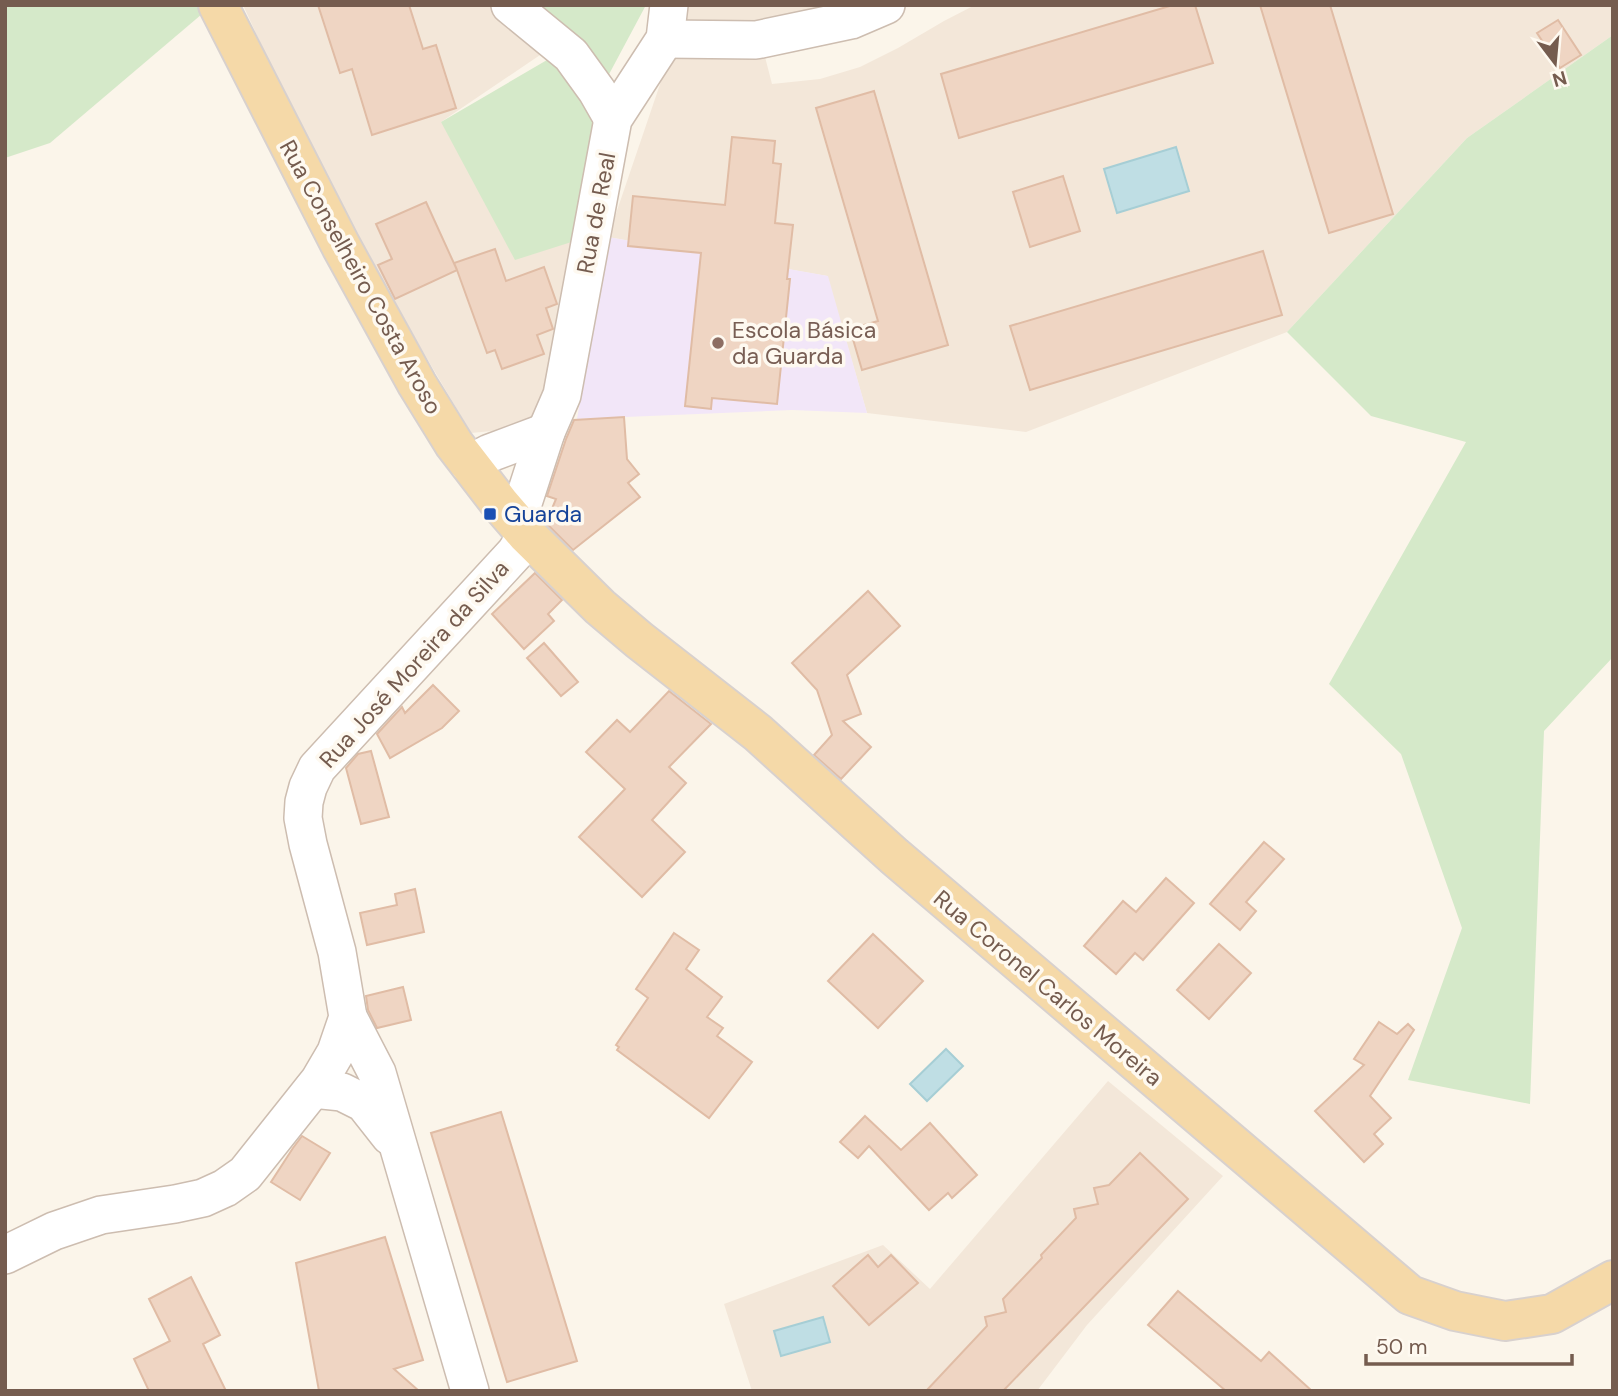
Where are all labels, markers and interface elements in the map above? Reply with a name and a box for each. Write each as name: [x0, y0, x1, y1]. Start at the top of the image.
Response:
north arrow: [1520, 28, 1590, 98]
text: N: [1549, 65, 1570, 93]
street label: Rua Conselheiro Costa Aroso: [273, 135, 449, 419]
street label: Rua de Real: [570, 150, 622, 276]
place label: Escola Básica da Guarda: [732, 315, 876, 371]
marker: Escola Básica da Guarda: [710, 335, 726, 351]
place label: Guarda: [504, 499, 582, 529]
marker: Guarda: [482, 506, 498, 522]
street label: Rua José Moreira da Silva: [313, 554, 515, 774]
street label: Rua Coronel Carlos Moreira: [927, 883, 1169, 1093]
scale bar: [1366, 1322, 1572, 1366]
text: 50 m: [1376, 1333, 1427, 1361]

